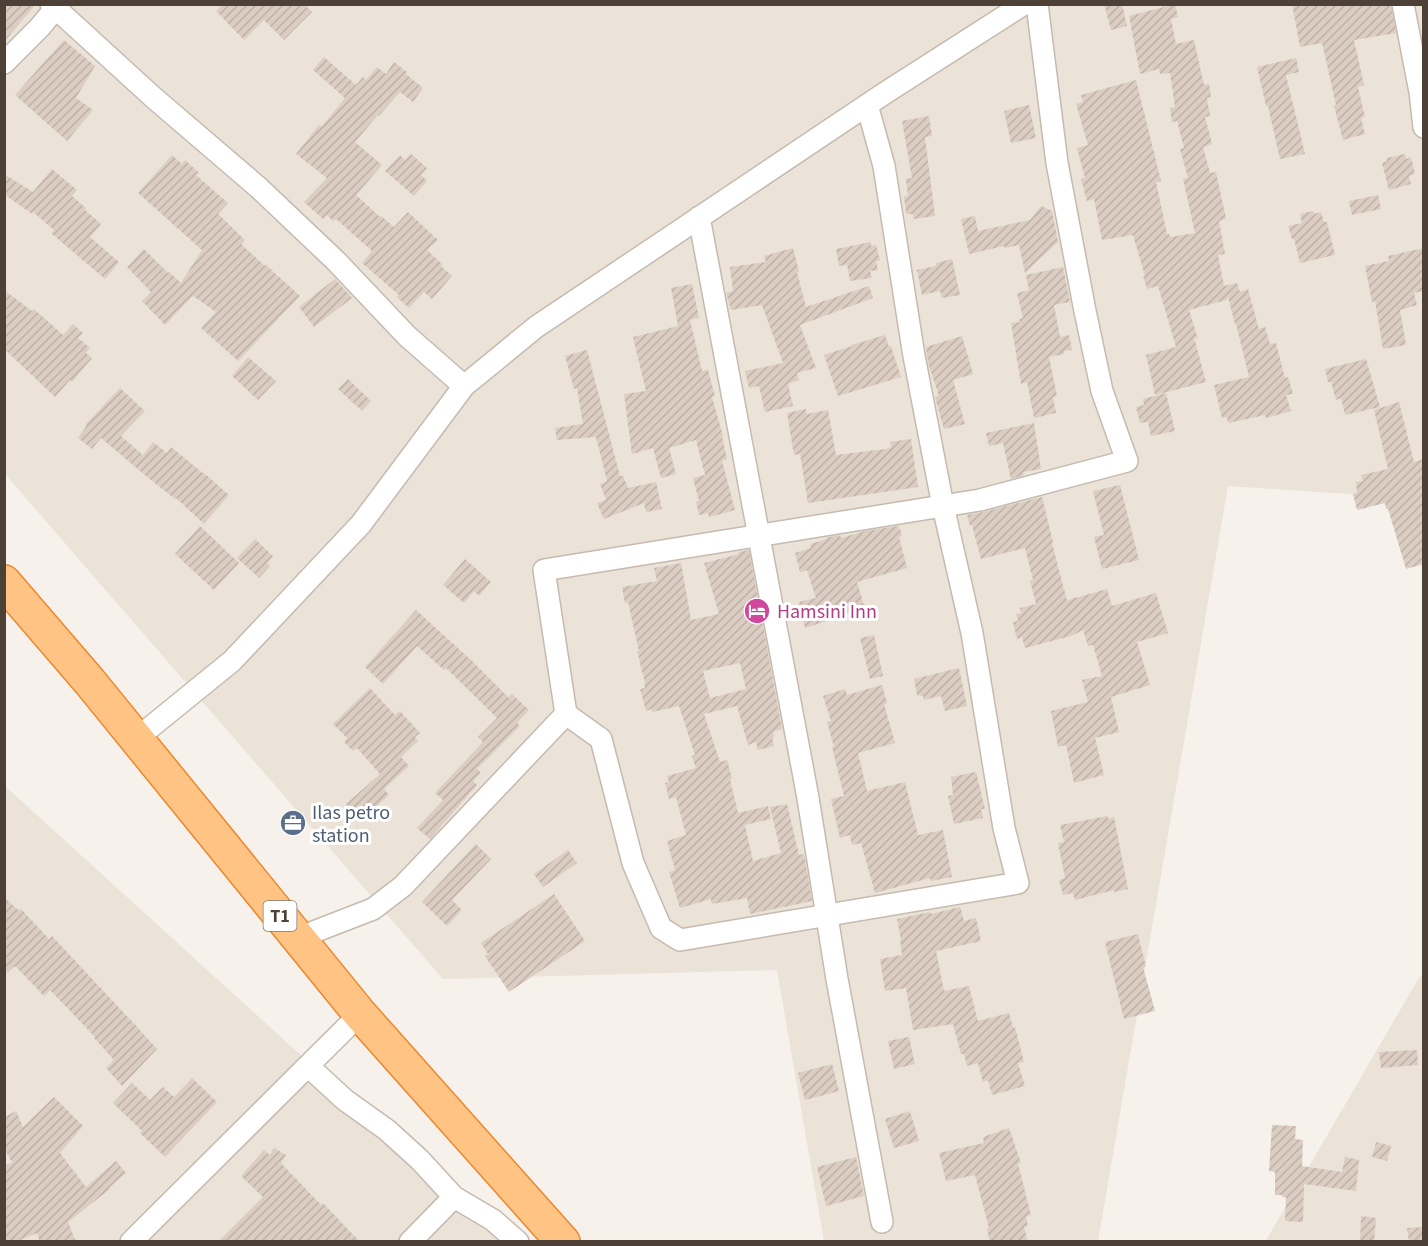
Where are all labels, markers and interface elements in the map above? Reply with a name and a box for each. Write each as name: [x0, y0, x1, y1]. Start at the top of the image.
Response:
hotel icon: Hamsini Inn: [742, 596, 772, 626]
place label: Hamsini Inn: [777, 598, 877, 626]
place label: Ilas petro station: [312, 799, 390, 850]
office icon: Ilas petro station: [278, 808, 308, 838]
road number: T1: [264, 901, 296, 931]

